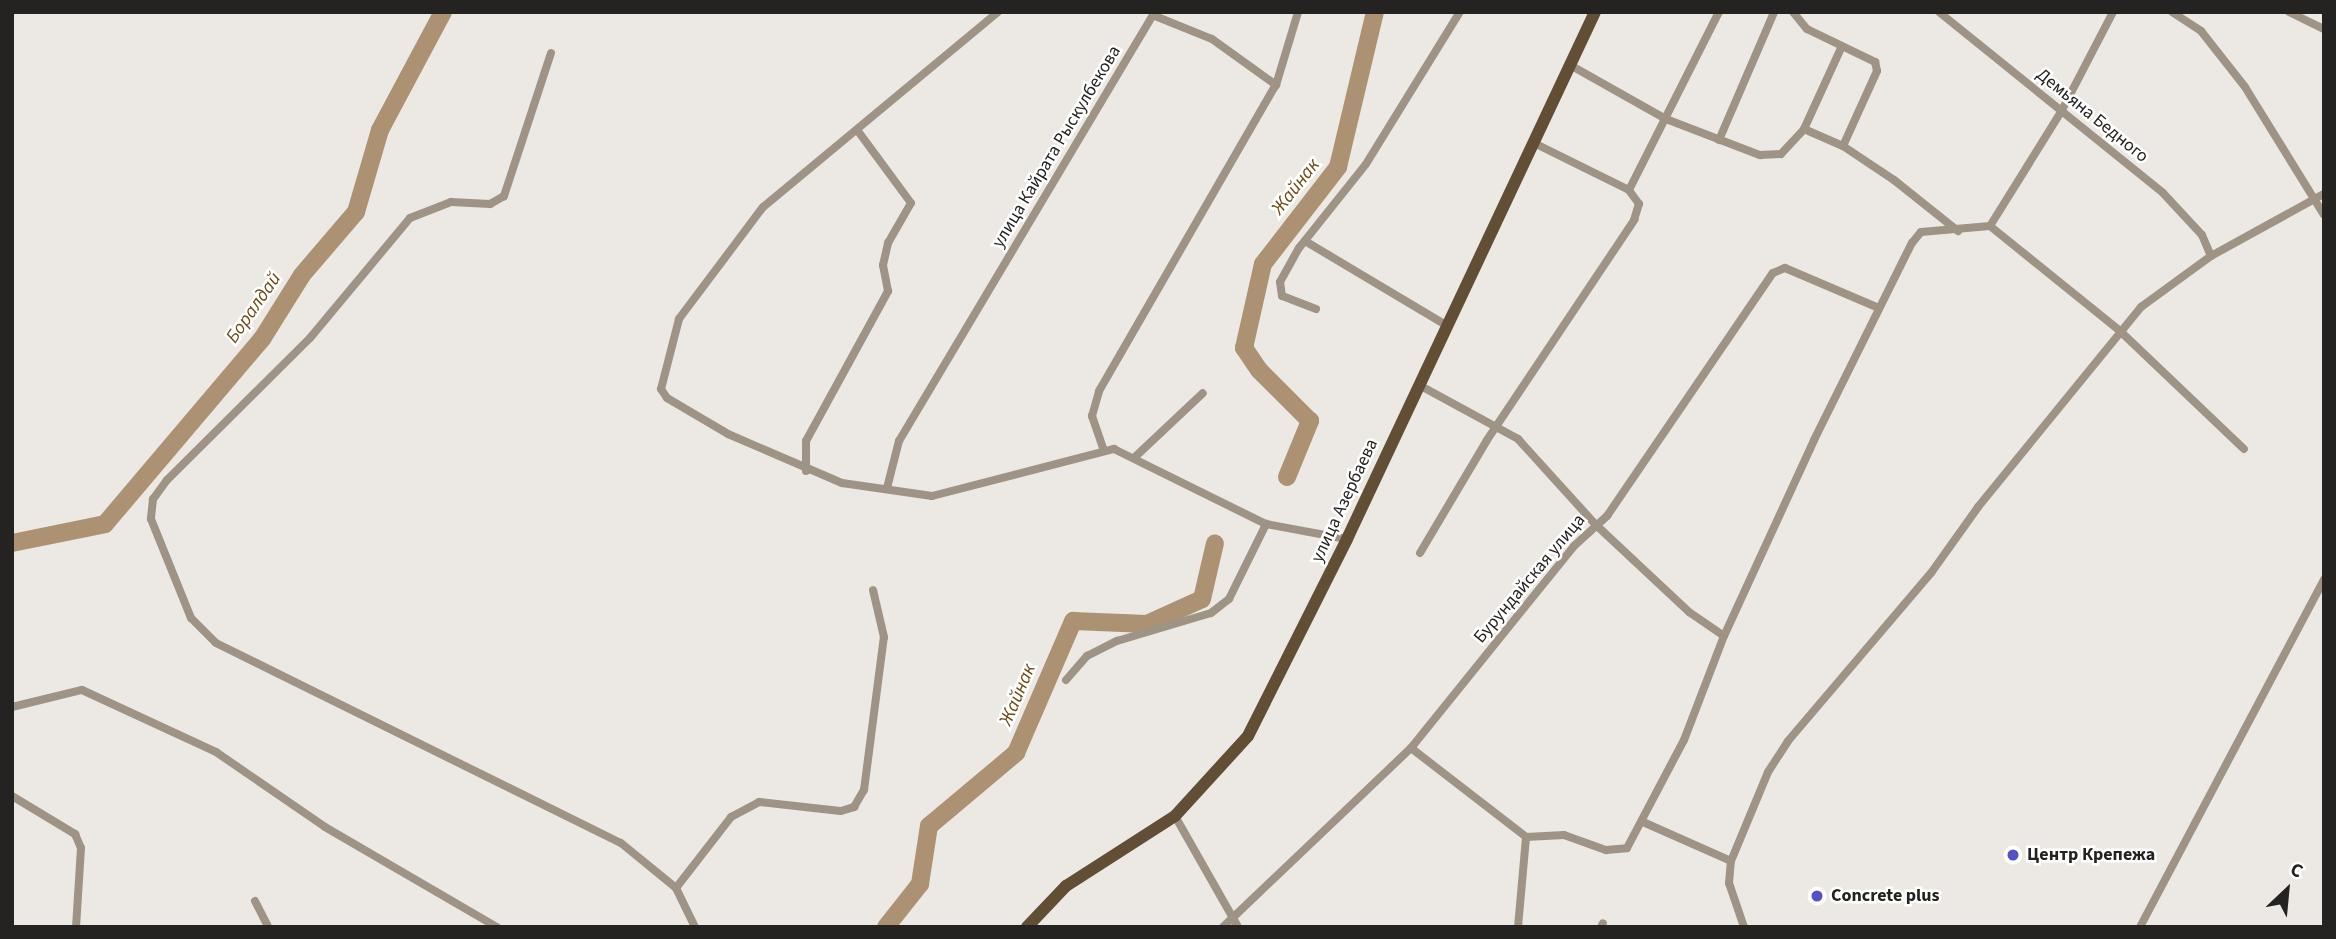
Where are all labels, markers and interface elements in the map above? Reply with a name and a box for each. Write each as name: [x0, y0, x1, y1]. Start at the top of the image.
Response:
street label: улица Кайрата Рыскулбекова: [988, 42, 1126, 252]
street label: Демьяна Бедного: [2032, 64, 2152, 168]
water label: Жайнак: [1267, 154, 1325, 220]
water label: Боралдай: [222, 268, 286, 348]
street label: улица Азербаева: [1307, 436, 1383, 566]
street label: Бурундайская улица: [1470, 510, 1590, 648]
water label: Жайнак: [995, 661, 1041, 729]
place label: Центр Крепежа: [2027, 844, 2155, 866]
marker: Центр Крепежа: [2005, 847, 2021, 863]
north arrow: [2252, 855, 2322, 925]
text: С: [2286, 856, 2307, 885]
place label: Concrete plus: [1831, 885, 1939, 907]
marker: Concrete plus: [1809, 888, 1825, 904]

